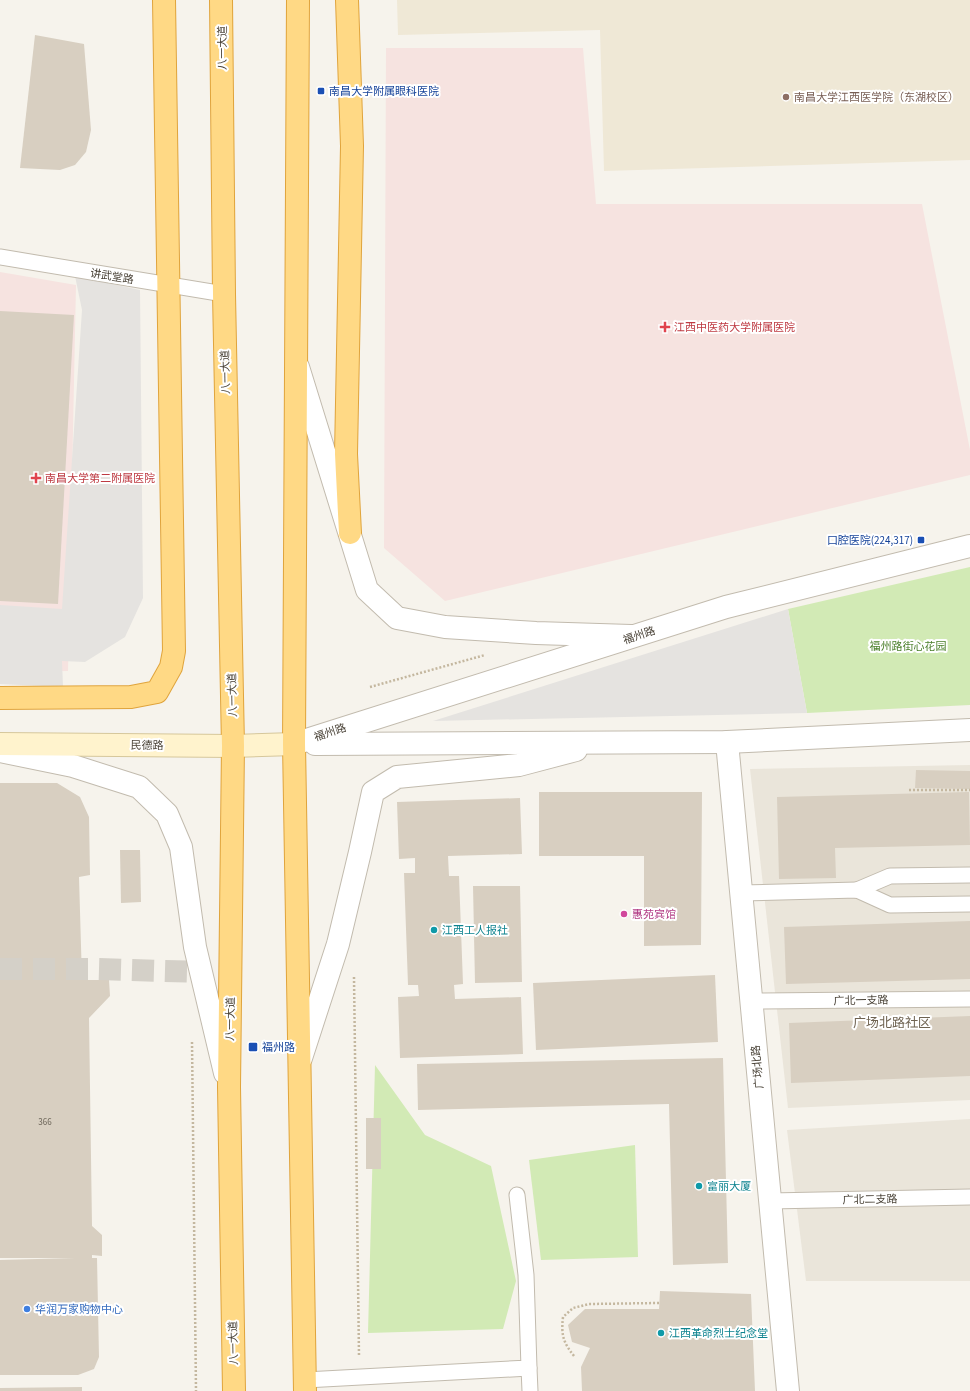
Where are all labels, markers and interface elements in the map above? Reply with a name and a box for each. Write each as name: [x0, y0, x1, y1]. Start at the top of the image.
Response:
street label: 八一大道: [215, 26, 230, 70]
place label: 南昌大学附属眼科医院: [329, 84, 439, 99]
marker: 南昌大学附属眼科医院: [316, 86, 326, 96]
place label: 南昌大学江西医学院（东湖校区）: [794, 90, 959, 105]
marker: 南昌大学江西医学院（东湖校区）: [781, 92, 791, 102]
street label: 讲武堂路: [89, 266, 135, 287]
place label: 江西中医药大学附属医院: [674, 320, 795, 335]
marker: 江西中医药大学附属医院: [659, 321, 671, 333]
street label: 八一大道: [218, 350, 233, 394]
place label: 南昌大学第二附属医院: [45, 471, 155, 486]
marker: 南昌大学第二附属医院: [30, 472, 42, 484]
place label: 口腔医院(224,317): [827, 533, 913, 548]
marker: 口腔医院(224,317): [916, 535, 926, 545]
street label: 福州路: [621, 623, 657, 648]
park label: 福州路街心花园: [870, 639, 947, 654]
street label: 八一大道: [225, 673, 240, 717]
street label: 福州路: [312, 720, 348, 745]
street label: 民德路: [130, 738, 164, 753]
place label: 惠苑宾馆: [632, 907, 676, 922]
marker: 惠苑宾馆: [619, 909, 629, 919]
place label: 江西工人报社: [442, 923, 508, 938]
marker: 江西工人报社: [429, 925, 439, 935]
street label: 广北一支路: [833, 993, 889, 1008]
street label: 八一大道: [223, 997, 238, 1041]
district label: 广场北路社区: [853, 1014, 931, 1032]
place label: 福州路: [262, 1040, 295, 1055]
marker: 福州路: [247, 1041, 259, 1053]
street label: 广场北路: [748, 1044, 767, 1090]
house number: 366: [38, 1116, 52, 1129]
place label: 富丽大厦: [707, 1179, 751, 1194]
marker: 富丽大厦: [694, 1181, 704, 1191]
street label: 广北二支路: [842, 1192, 898, 1207]
place label: 华润万家购物中心: [35, 1302, 123, 1317]
marker: 华润万家购物中心: [22, 1304, 32, 1314]
street label: 八一大道: [226, 1321, 241, 1365]
place label: 江西革命烈士纪念堂: [669, 1326, 768, 1341]
marker: 江西革命烈士纪念堂: [656, 1328, 666, 1338]

